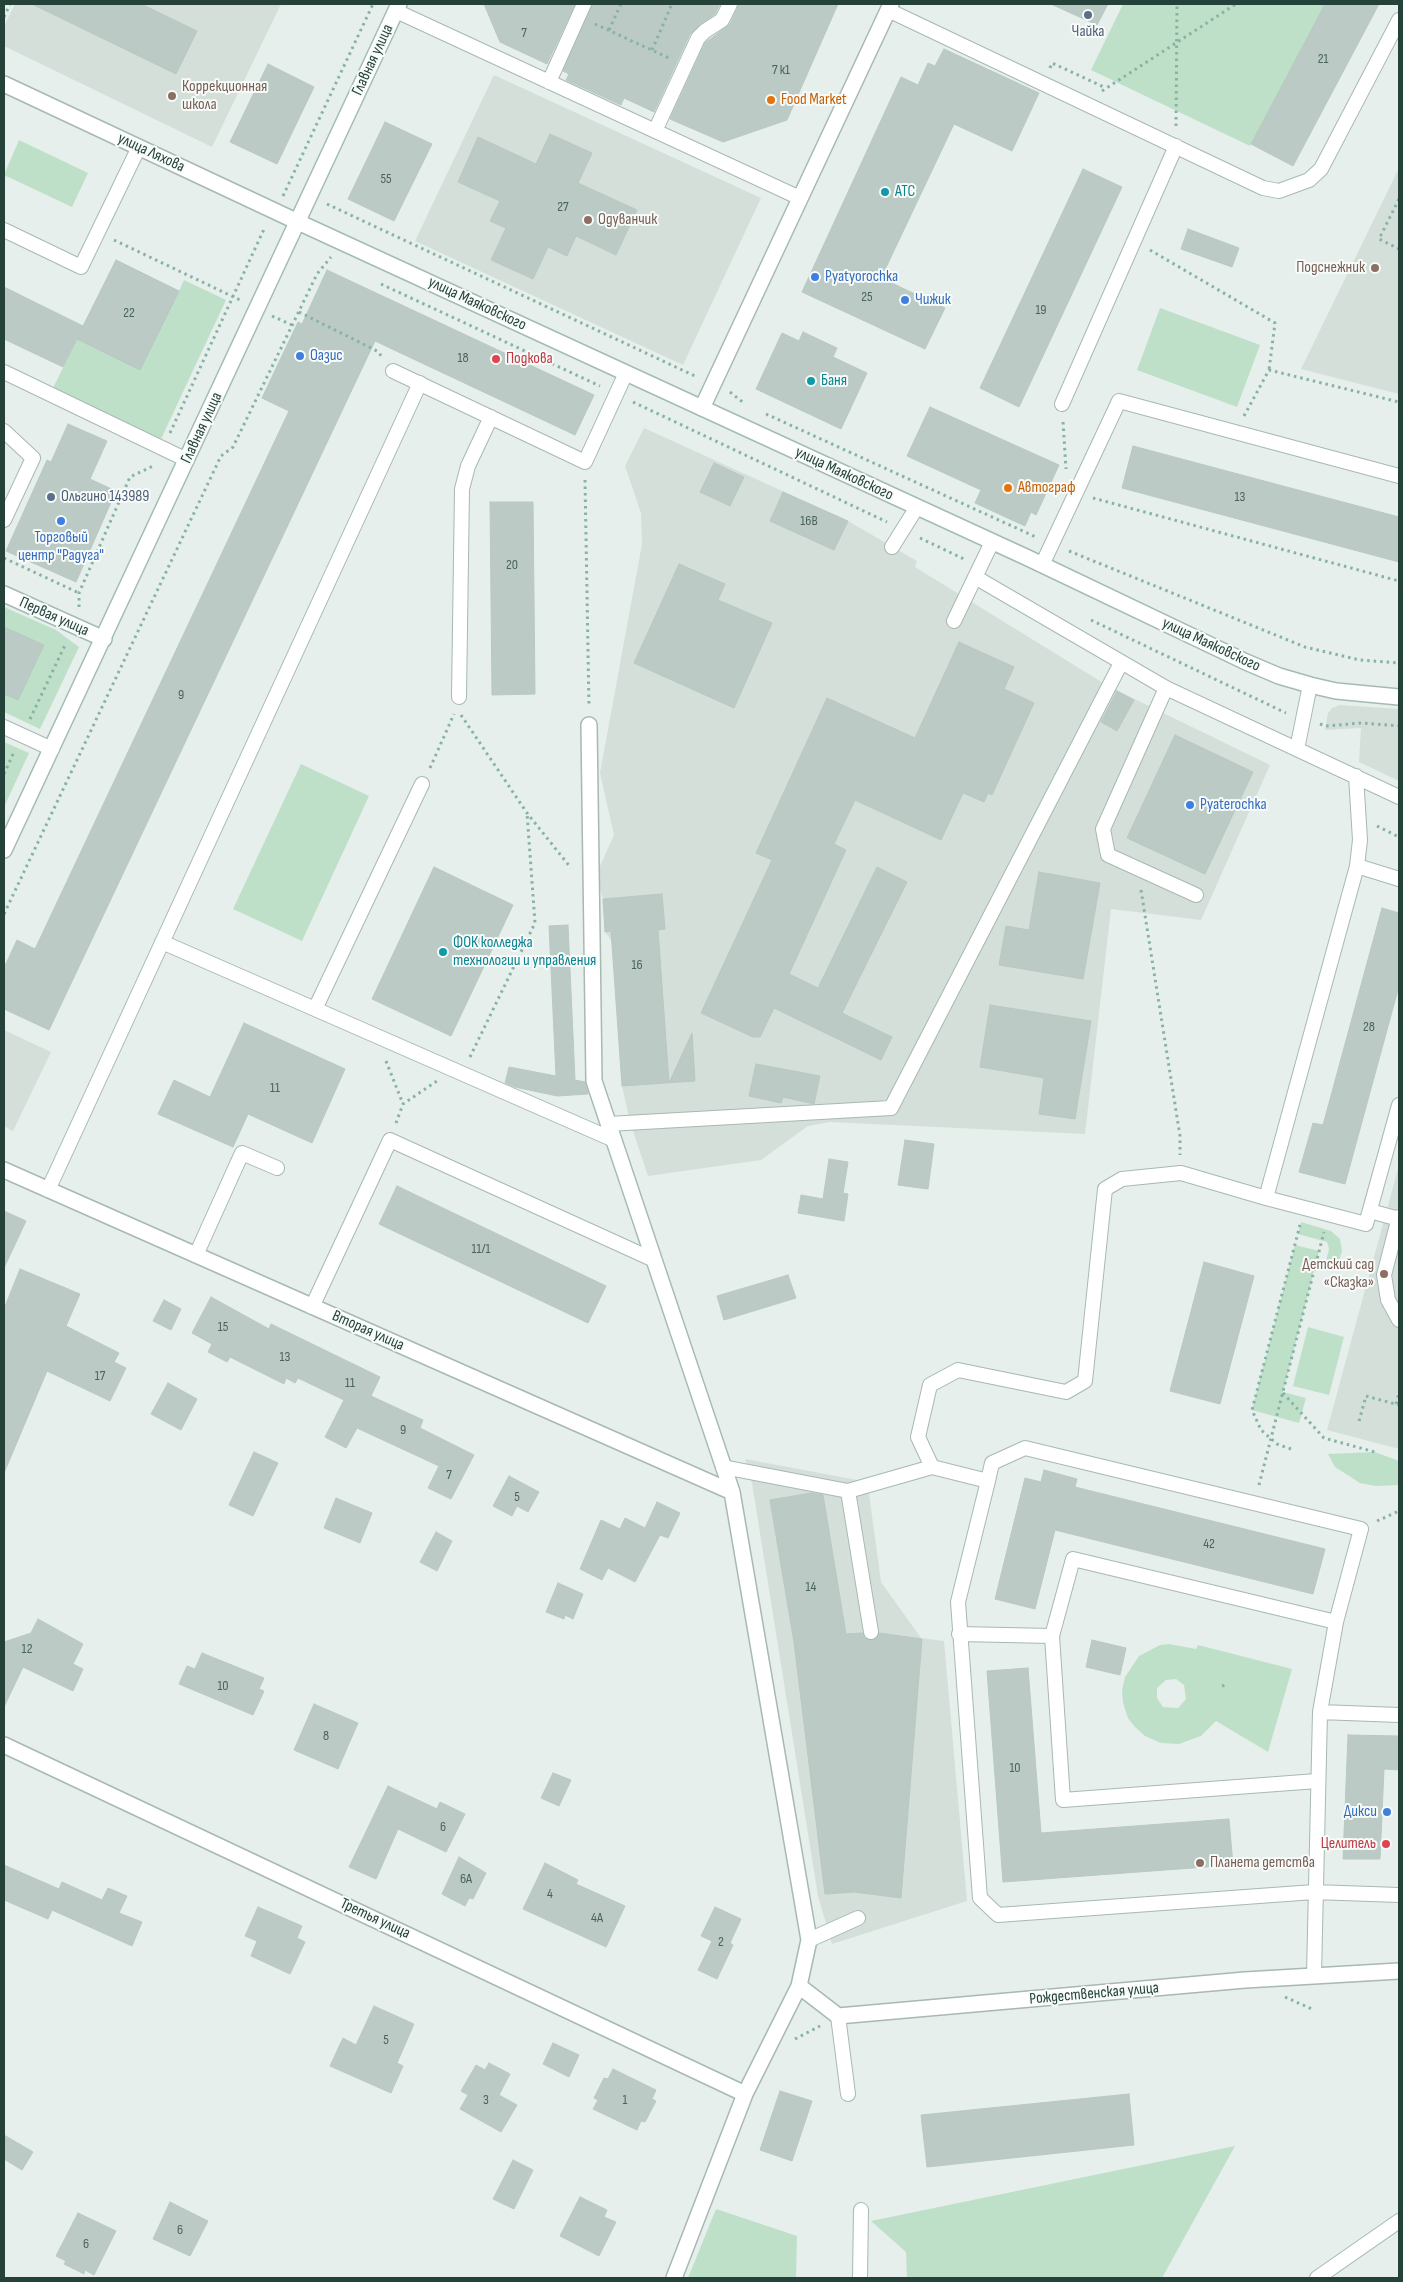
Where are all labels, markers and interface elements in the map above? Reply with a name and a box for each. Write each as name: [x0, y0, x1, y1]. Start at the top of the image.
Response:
marker: Чайка: [1082, 9, 1094, 21]
street label: Главная улица: [348, 21, 398, 99]
place label: Чайка: [1072, 22, 1104, 42]
house number: 7: [521, 25, 527, 41]
house number: 21: [1318, 51, 1328, 67]
house number: 7 к1: [772, 62, 790, 78]
place label: Коррекционная школа: [182, 77, 267, 115]
marker: Коррекционная школа: [166, 90, 178, 102]
place label: Food Market: [781, 90, 847, 110]
marker: Food Market: [765, 94, 777, 106]
street label: улица Ляхова: [114, 129, 188, 177]
house number: 55: [380, 171, 392, 187]
place label: АТС: [895, 182, 915, 202]
marker: АТС: [879, 186, 891, 198]
house number: 27: [557, 199, 569, 215]
place label: Одуванчик: [598, 210, 657, 230]
marker: Одуванчик: [582, 214, 594, 226]
place label: Подснежник: [1296, 258, 1365, 278]
marker: Подснежник: [1369, 262, 1381, 274]
place label: Pyatyorochka: [825, 267, 898, 287]
marker: Pyatyorochka: [809, 271, 821, 283]
street label: улица Маяковского: [425, 273, 529, 335]
house number: 25: [861, 289, 873, 305]
place label: Чижик: [915, 290, 951, 310]
marker: Чижик: [899, 294, 911, 306]
house number: 19: [1035, 302, 1047, 318]
house number: 22: [123, 305, 135, 321]
place label: Оазис: [310, 346, 343, 366]
place label: Подкова: [506, 349, 553, 369]
marker: Оазис: [294, 350, 306, 362]
house number: 18: [457, 350, 469, 366]
marker: Подкова: [490, 353, 502, 365]
place label: Баня: [821, 371, 847, 391]
marker: Баня: [805, 375, 817, 387]
street label: Главная улица: [177, 389, 227, 467]
street label: улица Маяковского: [792, 443, 896, 505]
place label: Автограф: [1018, 478, 1076, 498]
marker: Автограф: [1002, 482, 1014, 494]
place label: Ольгино 143989: [61, 487, 149, 507]
house number: 13: [1235, 489, 1245, 505]
marker: Ольгино 143989: [45, 491, 57, 503]
house number: 16В: [800, 513, 818, 529]
marker: Торговый центр "Радуга": [55, 515, 67, 527]
place label: Торговый центр "Радуга": [18, 528, 104, 566]
house number: 20: [506, 557, 518, 573]
street label: Первая улица: [16, 593, 92, 641]
street label: улица Маяковского: [1159, 614, 1263, 676]
house number: 9: [178, 687, 184, 703]
place label: Pyaterochka: [1200, 795, 1267, 815]
marker: Pyaterochka: [1184, 799, 1196, 811]
place label: ФОК колледжа технологии и управления: [453, 933, 596, 971]
marker: ФОК колледжа технологии и управления: [437, 946, 449, 958]
house number: 16: [631, 957, 643, 973]
house number: 28: [1363, 1019, 1375, 1035]
house number: 11: [270, 1080, 280, 1096]
house number: 11/1: [471, 1241, 491, 1257]
place label: Детский сад «Сказка»: [1302, 1255, 1374, 1293]
marker: Детский сад «Сказка»: [1378, 1268, 1390, 1280]
street label: Вторая улица: [329, 1307, 407, 1355]
house number: 15: [218, 1319, 228, 1335]
house number: 13: [280, 1349, 290, 1365]
house number: 17: [95, 1368, 105, 1384]
house number: 11: [345, 1375, 355, 1391]
house number: 9: [400, 1422, 406, 1438]
house number: 7: [446, 1467, 452, 1483]
house number: 5: [514, 1489, 520, 1505]
house number: 42: [1203, 1536, 1215, 1552]
house number: 14: [806, 1579, 816, 1595]
house number: 12: [22, 1641, 32, 1657]
house number: 10: [217, 1678, 229, 1694]
house number: 8: [323, 1728, 329, 1744]
house number: 10: [1009, 1760, 1021, 1776]
place label: Дикси: [1344, 1802, 1377, 1822]
marker: Дикси: [1381, 1806, 1393, 1818]
house number: 6: [440, 1819, 446, 1835]
place label: Целитель: [1321, 1834, 1376, 1854]
marker: Целитель: [1380, 1838, 1392, 1850]
place label: Планета детства: [1210, 1853, 1315, 1873]
marker: Планета детства: [1194, 1857, 1206, 1869]
house number: 6А: [460, 1871, 472, 1887]
house number: 4: [547, 1886, 553, 1902]
street label: Третья улица: [337, 1894, 413, 1944]
house number: 4А: [591, 1910, 603, 1926]
house number: 2: [718, 1934, 724, 1950]
street label: Рождественская улица: [1028, 1979, 1160, 2009]
house number: 5: [383, 2032, 389, 2048]
house number: 3: [483, 2092, 489, 2108]
house number: 1: [623, 2092, 627, 2108]
house number: 6: [177, 2222, 183, 2238]
house number: 6: [83, 2236, 89, 2252]

